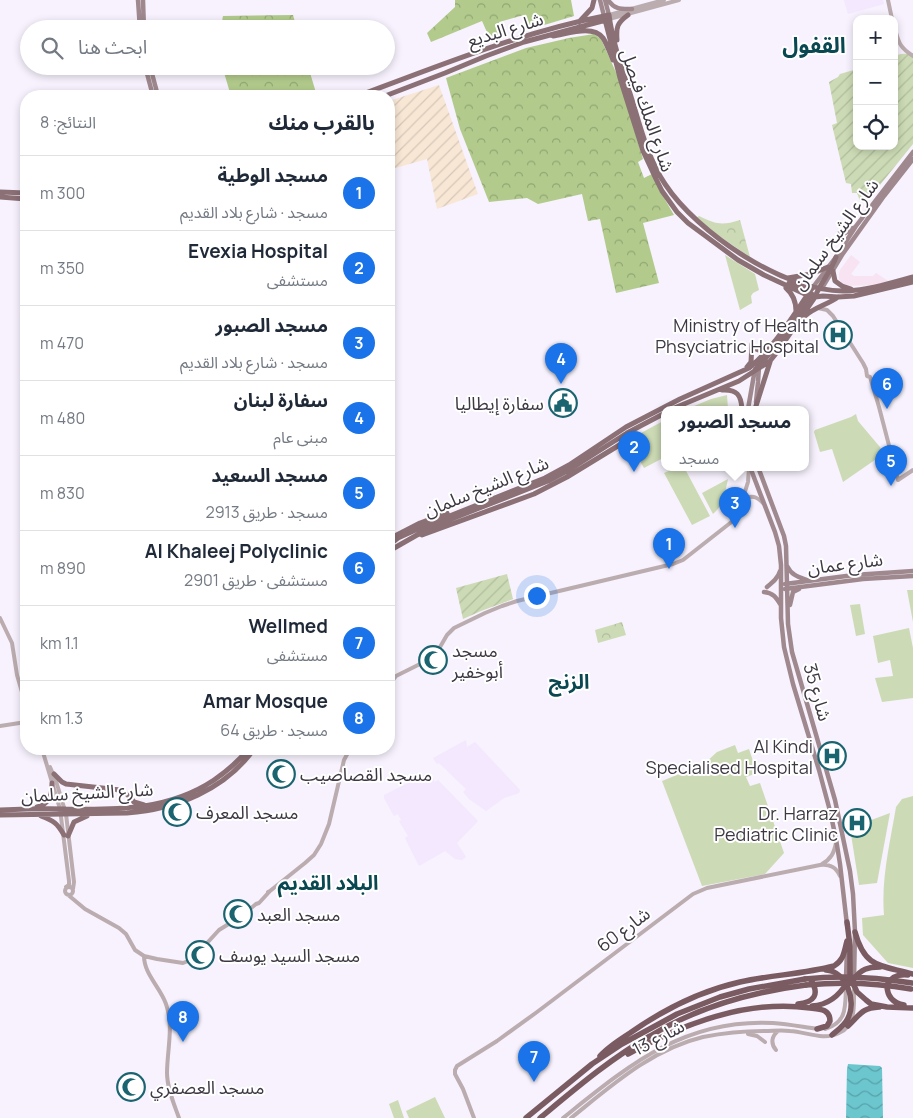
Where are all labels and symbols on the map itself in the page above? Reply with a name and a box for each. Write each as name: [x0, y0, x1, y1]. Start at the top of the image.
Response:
street label: شارع البديع: [464, 6, 547, 55]
district label: القفول: [782, 30, 846, 60]
street label: شارع الملك فيصل: [613, 45, 680, 176]
street label: شارع الشيخ سلمان: [786, 173, 886, 296]
place label: Ministry of Health Phsyciatric Hospital: [655, 313, 819, 358]
hospital icon: Ministry of Health Phsyciatric Hospital: [823, 320, 853, 350]
pin: 4: [545, 343, 577, 384]
pin: 6: [871, 368, 903, 409]
public building icon: سفارة إيطاليا: [548, 388, 578, 418]
place label: سفارة إيطاليا: [455, 391, 544, 416]
pin: 2: [618, 431, 650, 472]
pin: 5: [875, 445, 907, 486]
street label: شارع الشيخ سلمان: [420, 450, 553, 525]
pin: 3: [719, 487, 751, 528]
pin: 1: [653, 528, 685, 569]
street label: شارع عمان: [806, 546, 884, 583]
your location: [524, 583, 550, 609]
place label: مسجد أبوخفير: [451, 638, 503, 683]
mosque icon: مسجد أبوخفير: [418, 645, 448, 675]
street label: شارع 35: [795, 660, 838, 725]
district label: الزنج: [549, 668, 589, 697]
place label: Al Kindi Specialised Hospital: [646, 734, 813, 779]
hospital icon: Al Kindi Specialised Hospital: [817, 741, 847, 771]
mosque icon: مسجد القصاصيب: [266, 759, 296, 789]
place label: مسجد القصاصيب: [300, 762, 432, 786]
street label: شارع الشيخ سلمان: [20, 777, 154, 810]
mosque icon: مسجد المعرف: [162, 797, 192, 827]
place label: مسجد المعرف: [196, 800, 298, 824]
place label: Dr. Harraz Pediatric Clinic: [714, 801, 838, 846]
hospital icon: Dr. Harraz Pediatric Clinic: [842, 808, 872, 838]
district label: البلاد القديم: [278, 869, 378, 898]
mosque icon: مسجد العبد: [223, 899, 253, 929]
street label: شارع 60: [591, 901, 656, 959]
place label: مسجد العبد: [257, 902, 340, 926]
mosque icon: مسجد السيد يوسف: [185, 940, 215, 970]
place label: مسجد السيد يوسف: [219, 943, 360, 967]
pin: 8: [167, 1001, 199, 1042]
street label: شارع 13: [628, 1013, 690, 1063]
pin: 7: [518, 1041, 550, 1082]
mosque icon: مسجد العصفري: [116, 1072, 146, 1102]
place label: مسجد العصفري: [150, 1075, 265, 1101]

